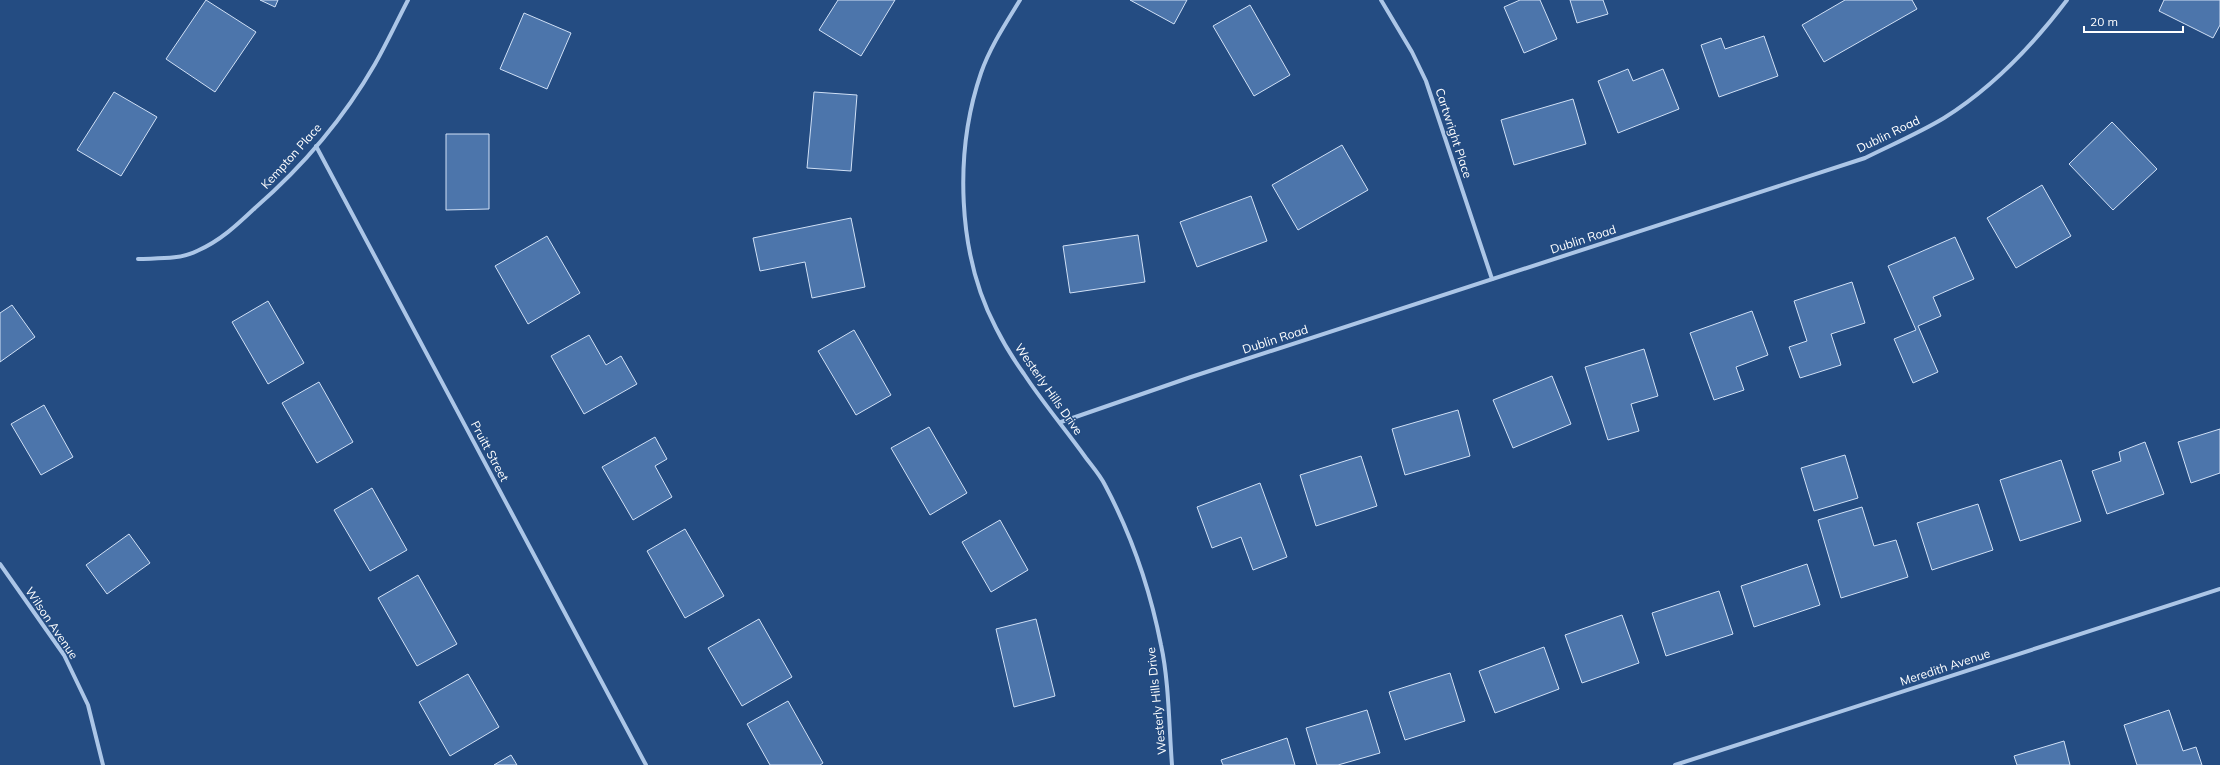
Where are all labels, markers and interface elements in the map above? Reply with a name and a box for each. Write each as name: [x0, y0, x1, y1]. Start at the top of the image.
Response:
scale bar: [2084, 8, 2183, 34]
text: 20 m: [2090, 14, 2118, 29]
street label: Cartwright Place: [1432, 86, 1476, 180]
street label: Dublin Road: [1854, 112, 1922, 156]
street label: Kempton Place: [258, 120, 324, 192]
street label: Dublin Road: [1548, 221, 1618, 257]
street label: Dublin Road: [1240, 321, 1310, 357]
street label: Westerly Hills Drive: [1012, 340, 1086, 438]
street label: Pruitt Street: [468, 418, 512, 484]
street label: Wilson Avenue: [22, 584, 82, 662]
street label: Meredith Avenue: [1898, 645, 1992, 689]
street label: Westerly Hills Drive: [1143, 646, 1169, 756]

